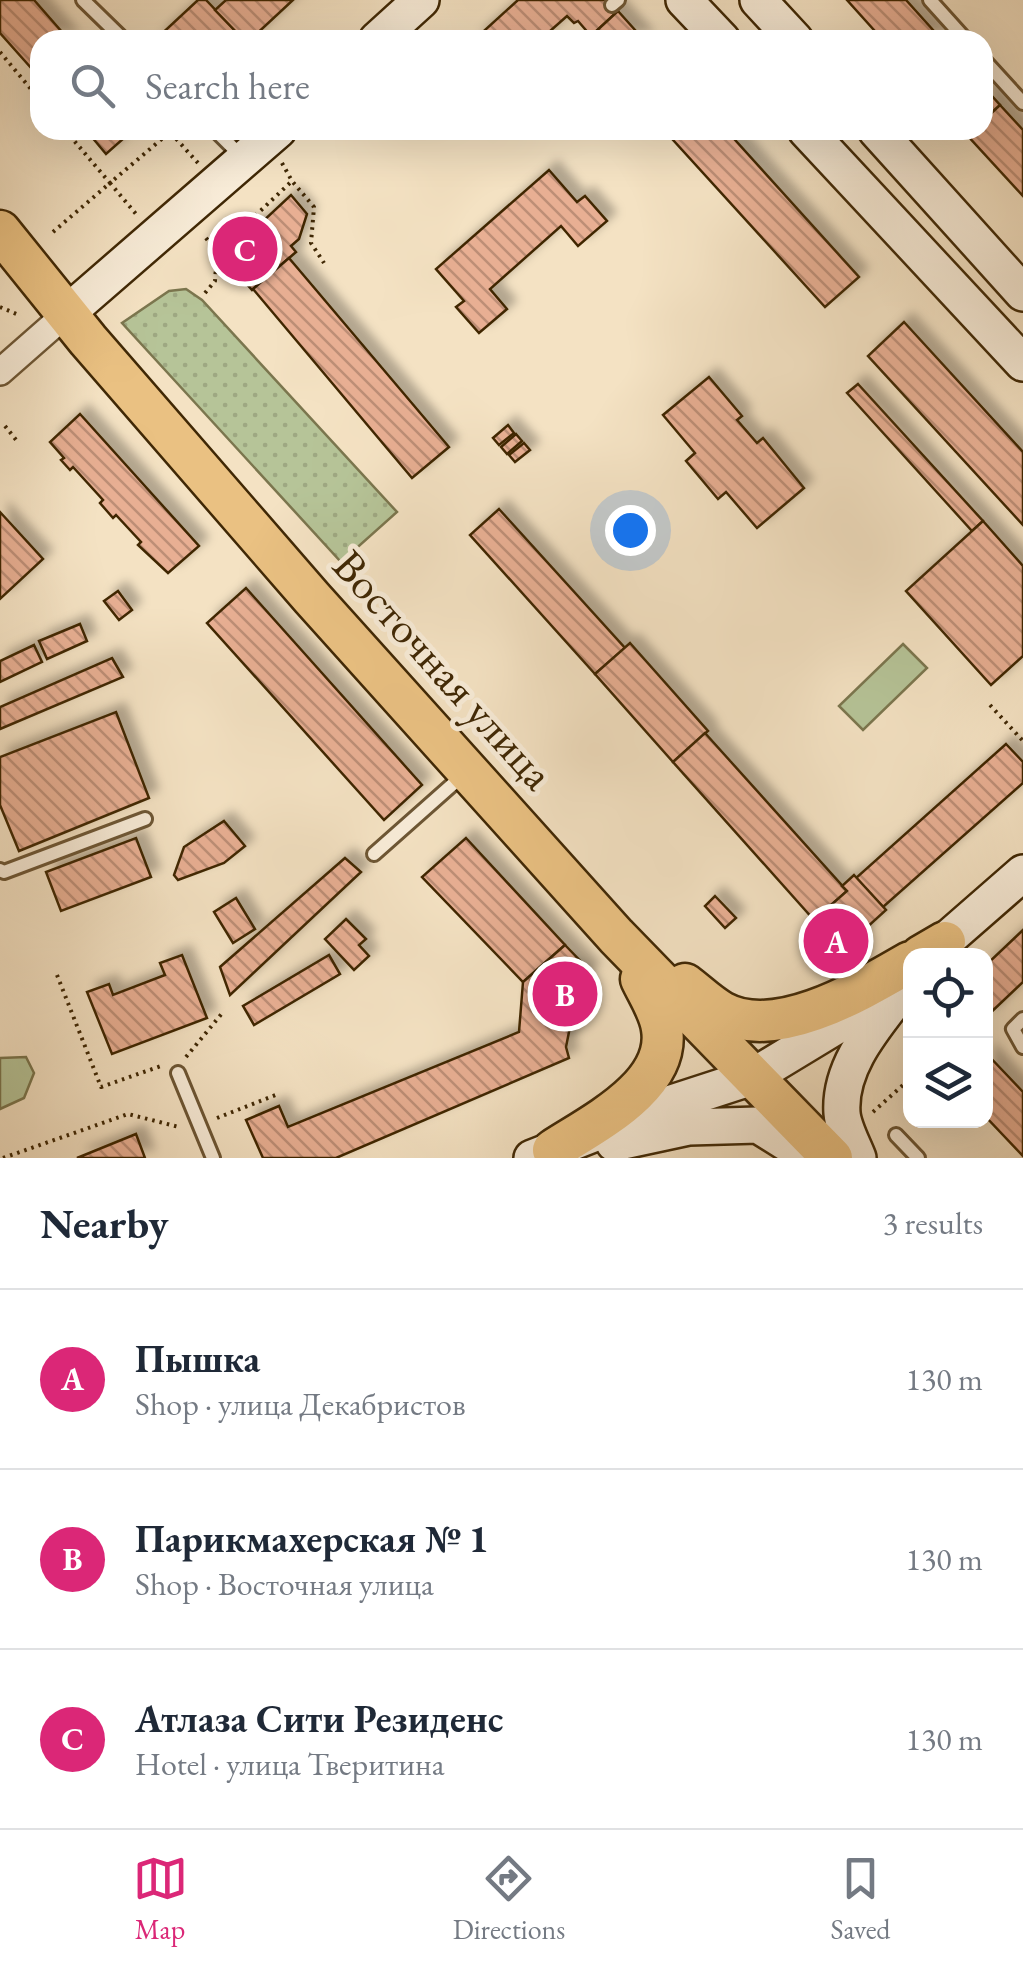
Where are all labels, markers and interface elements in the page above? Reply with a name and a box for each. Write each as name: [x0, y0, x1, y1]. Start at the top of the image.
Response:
search box: [30, 30, 993, 140]
icon: search: [65, 58, 120, 113]
text: Search here: [145, 61, 310, 110]
pin: C: [212, 212, 278, 286]
your location: [605, 505, 656, 556]
street label: Восточная улица: [321, 537, 567, 801]
pin: A: [804, 904, 868, 978]
map controls: [903, 948, 993, 1128]
button: locate: [903, 948, 993, 1038]
pin: B: [532, 956, 598, 1032]
button: layers: [903, 1038, 993, 1128]
text: Nearby: [40, 1196, 169, 1251]
text: 3 results: [883, 1202, 983, 1244]
text: Пышка: [135, 1334, 260, 1383]
text: A: [61, 1358, 84, 1400]
text: 130 m: [906, 1358, 983, 1400]
text: Shop · улица Декабристов: [135, 1383, 465, 1425]
text: Парикмахерская № 1: [135, 1514, 489, 1563]
text: B: [62, 1538, 83, 1580]
text: 130 m: [906, 1538, 983, 1580]
text: Shop · Восточная улица: [135, 1563, 434, 1605]
text: Атлаза Сити Резиденс: [135, 1694, 503, 1743]
text: C: [61, 1718, 84, 1760]
text: 130 m: [906, 1718, 983, 1760]
text: Hotel · улица Тверитина: [135, 1743, 445, 1785]
tab: Map: [133, 1851, 188, 1947]
tab: Directions: [453, 1851, 565, 1947]
tab: Saved: [830, 1851, 890, 1947]

